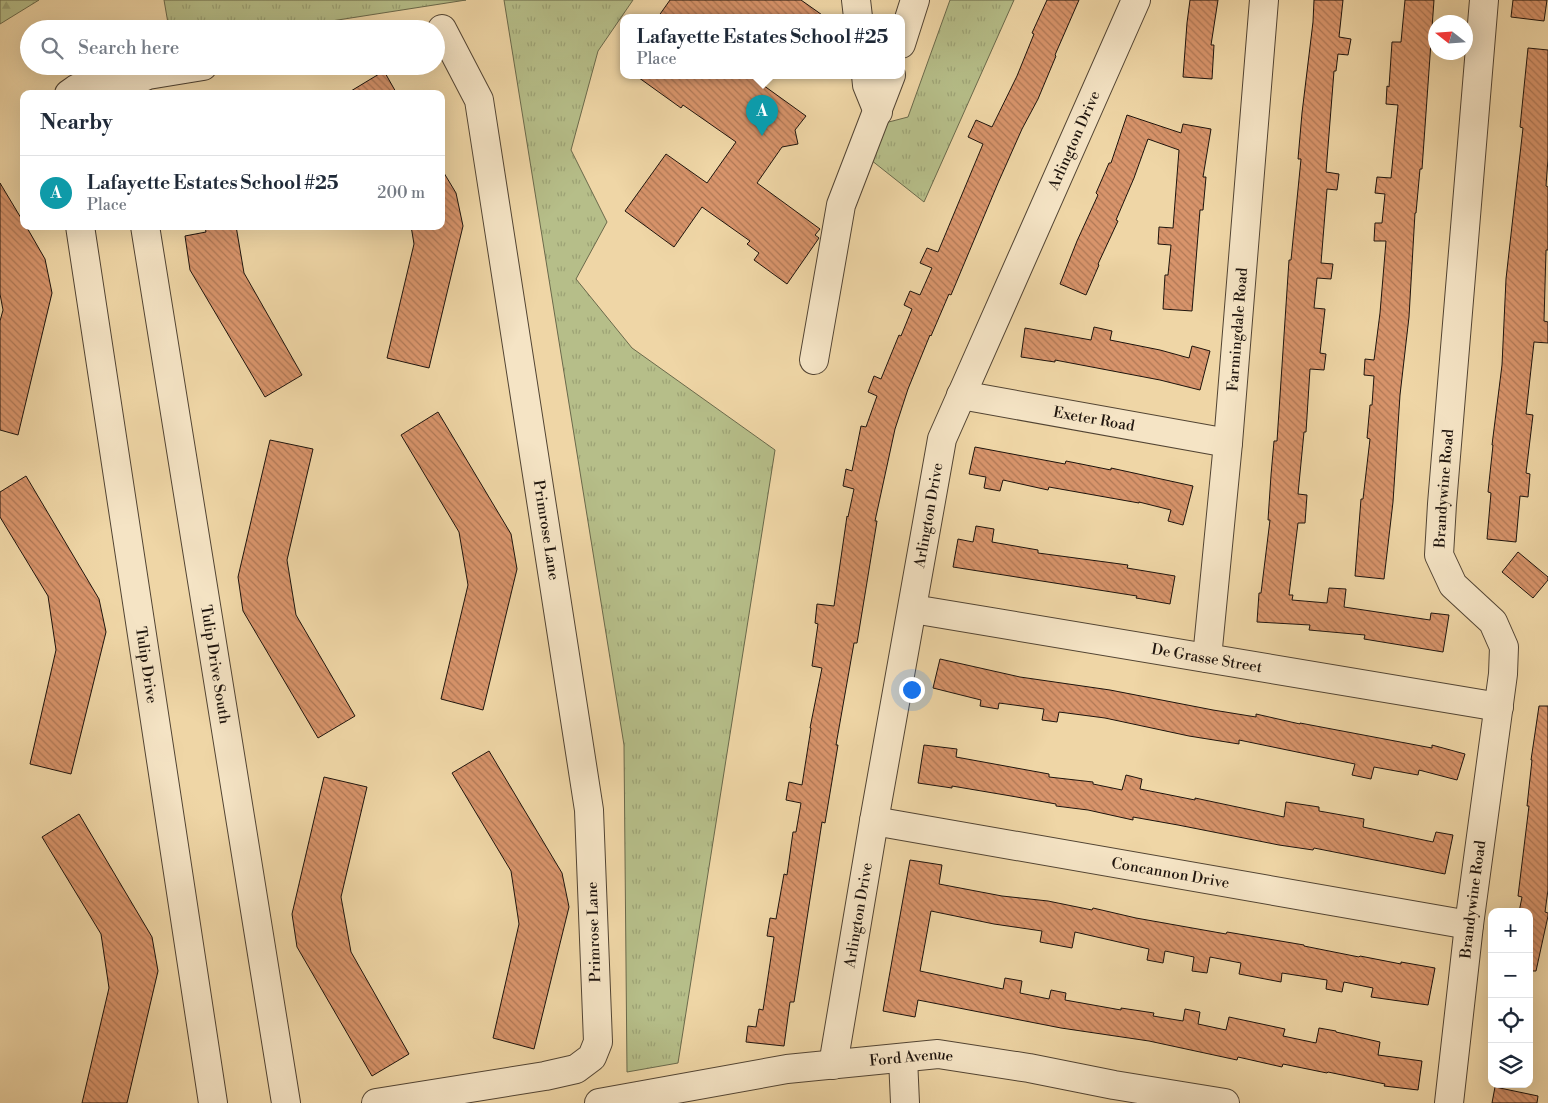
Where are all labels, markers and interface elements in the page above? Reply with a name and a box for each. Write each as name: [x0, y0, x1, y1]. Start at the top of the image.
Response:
popup: [620, 14, 905, 79]
north arrow: [1428, 15, 1473, 60]
search box: [20, 20, 445, 75]
text: Lafayette Estates School #25: [637, 25, 888, 49]
icon: search: [38, 34, 66, 62]
text: Search here: [78, 36, 179, 60]
text: Place: [637, 49, 677, 69]
street label: Arlington Drive: [1043, 88, 1104, 194]
pin: A: [746, 95, 778, 136]
text: Nearby: [40, 110, 113, 136]
text: Lafayette Estates School #25: [87, 171, 339, 195]
text: A: [50, 183, 62, 203]
text: 200 m: [377, 183, 425, 203]
text: Place: [87, 195, 127, 215]
street label: Farmingdale Road: [1223, 266, 1252, 392]
street label: Exeter Road: [1052, 402, 1137, 436]
street label: Brandywine Road: [1430, 428, 1458, 550]
street label: Arlington Drive: [910, 461, 947, 570]
street label: Primrose Lane: [529, 479, 563, 581]
street label: Tulip Drive South: [197, 603, 234, 725]
street label: Tulip Drive: [131, 625, 162, 705]
street label: De Grasse Street: [1150, 640, 1264, 677]
your location: [899, 677, 925, 703]
street label: Brandywine Road: [1456, 839, 1490, 961]
street label: Concannon Drive: [1110, 853, 1231, 892]
street label: Arlington Drive: [840, 861, 876, 970]
street label: Primrose Lane: [583, 881, 605, 983]
map controls: [1488, 908, 1533, 1088]
button: +: [1488, 908, 1533, 953]
button: −: [1488, 953, 1533, 998]
button: locate: [1488, 998, 1533, 1043]
button: layers: [1488, 1043, 1533, 1088]
street label: Ford Avenue: [868, 1045, 955, 1070]

